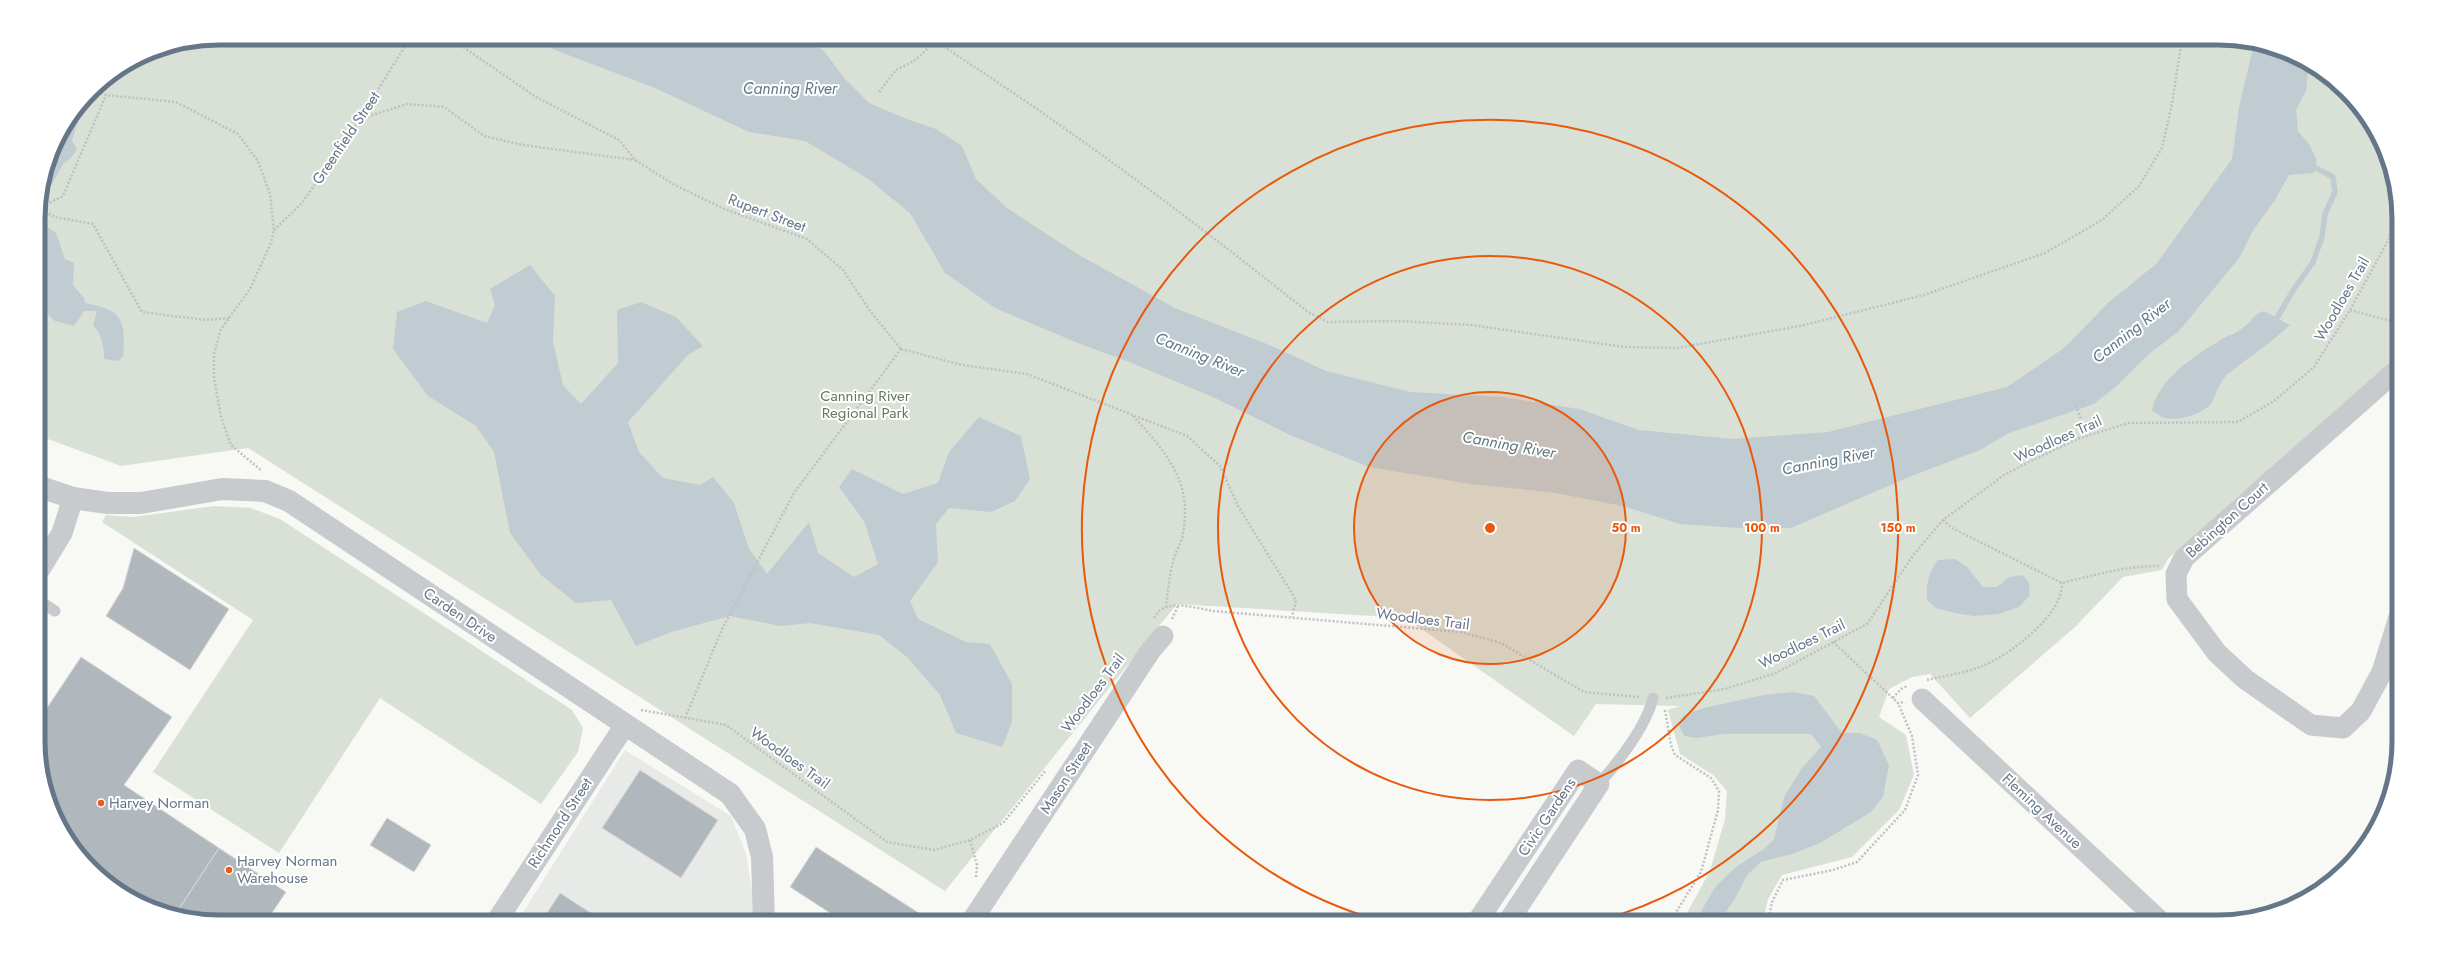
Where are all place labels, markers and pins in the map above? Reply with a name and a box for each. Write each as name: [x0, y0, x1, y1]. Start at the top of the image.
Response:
centre of rings: [1483, 521, 1497, 535]
place label: Harvey Norman: [109, 792, 209, 814]
marker: Harvey Norman: [96, 798, 106, 808]
place label: Harvey Norman Warehouse: [237, 850, 337, 889]
marker: Harvey Norman Warehouse: [224, 865, 234, 875]

